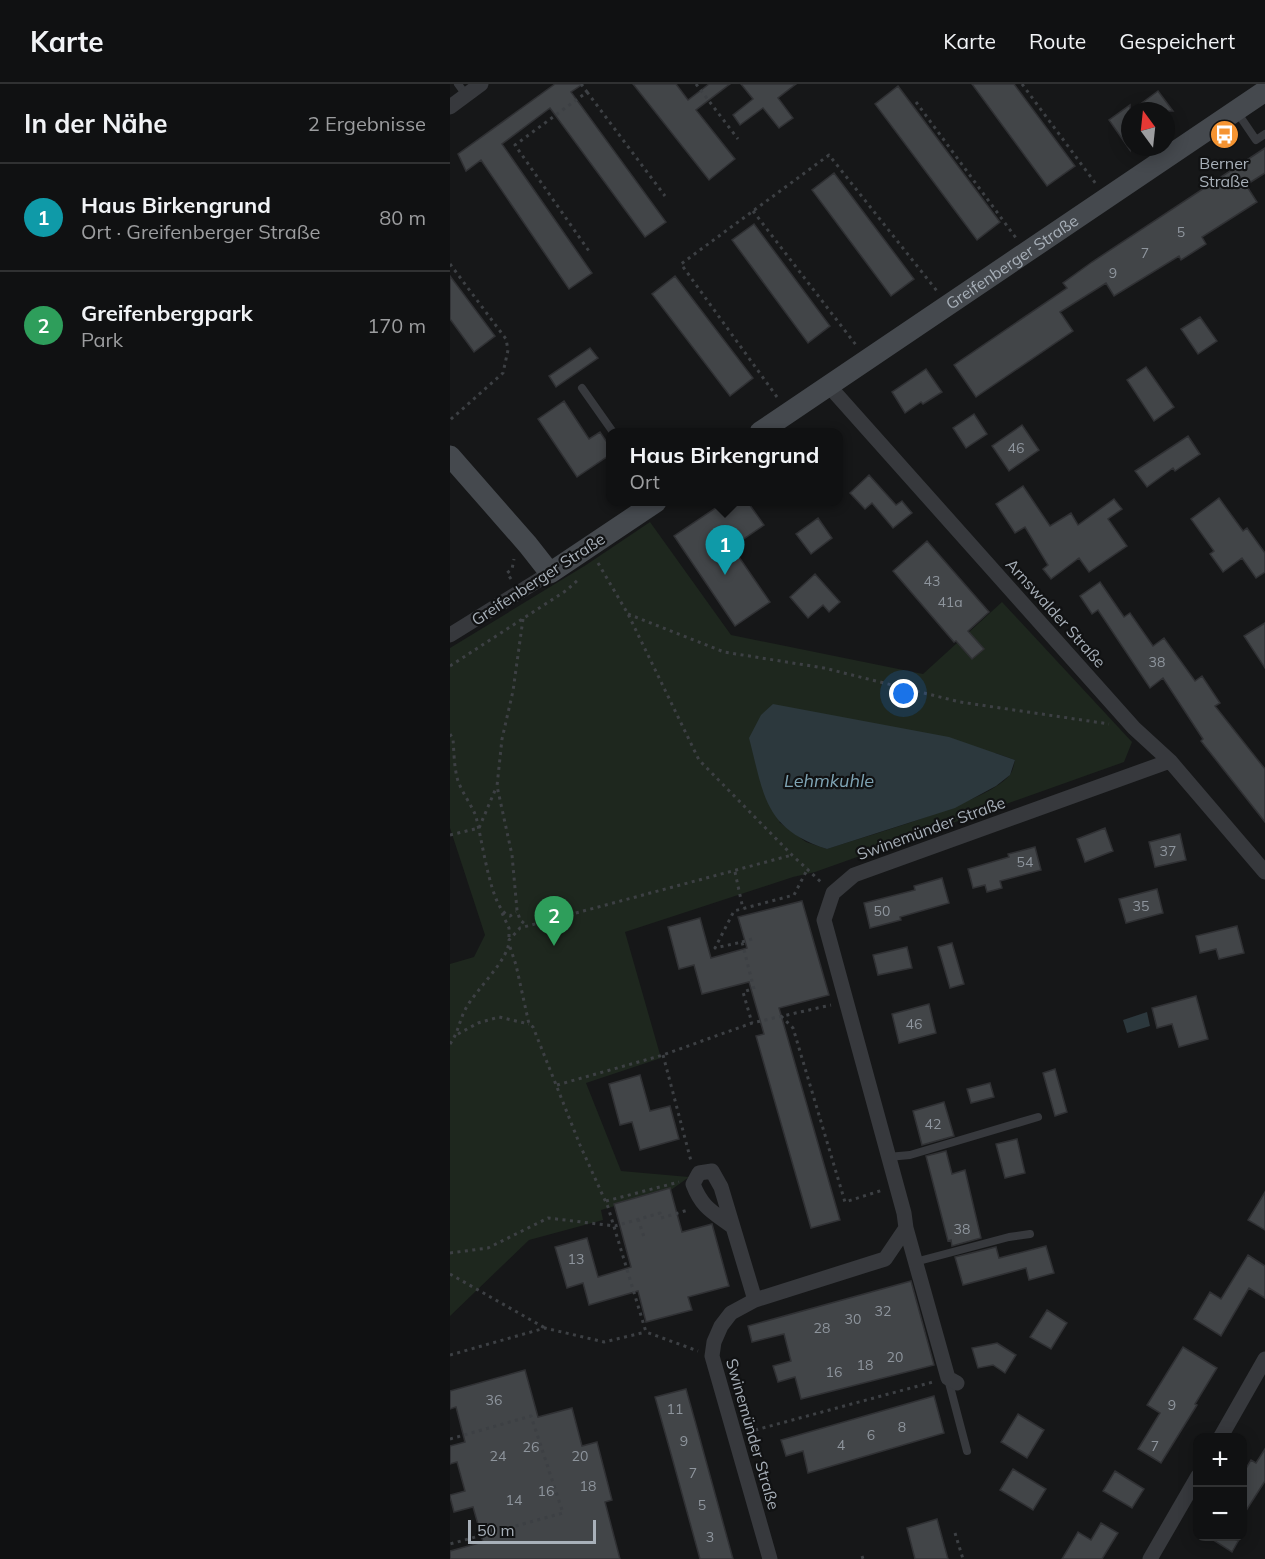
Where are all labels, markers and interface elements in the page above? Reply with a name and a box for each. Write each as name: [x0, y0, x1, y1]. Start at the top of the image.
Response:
text: Karte: [30, 24, 104, 59]
text: Karte: [943, 28, 996, 54]
text: Route: [1029, 28, 1086, 54]
text: Gespeichert: [1119, 28, 1235, 54]
north arrow: [1121, 102, 1175, 156]
text: In der Nähe: [24, 107, 168, 140]
text: 2 Ergebnisse: [308, 111, 426, 136]
bus stop icon: Berner Straße: [1208, 119, 1240, 151]
place label: Berner Straße: [1199, 153, 1249, 191]
text: Haus Birkengrund: [81, 191, 271, 219]
text: 1: [38, 205, 50, 230]
text: 80 m: [379, 205, 426, 230]
street label: Greifenberger Straße: [942, 210, 1082, 314]
text: Ort · Greifenberger Straße: [81, 219, 320, 244]
house number: 5: [1177, 223, 1185, 241]
house number: 7: [1141, 244, 1149, 262]
house number: 9: [1109, 264, 1117, 282]
text: Greifenbergpark: [81, 299, 253, 327]
text: 2: [38, 313, 50, 338]
text: 170 m: [367, 313, 426, 338]
text: Park: [81, 327, 123, 352]
popup: [606, 428, 843, 506]
house number: 46: [1008, 439, 1024, 457]
text: Haus Birkengrund: [630, 441, 820, 469]
text: Ort: [630, 469, 660, 494]
pin: 1: [706, 526, 744, 575]
street label: Greifenberger Straße: [467, 528, 609, 630]
street label: Arnswalder Straße: [1002, 554, 1110, 672]
house number: 43: [924, 572, 940, 590]
house number: 41a: [937, 593, 963, 611]
house number: 38: [1149, 653, 1165, 671]
your location: [889, 679, 918, 708]
water label: Lehmkuhle: [784, 769, 874, 792]
street label: Swinemünder Straße: [854, 792, 1008, 864]
house number: 37: [1160, 842, 1176, 860]
house number: 54: [1017, 853, 1034, 871]
pin: 2: [534, 896, 574, 946]
house number: 35: [1133, 897, 1149, 915]
house number: 50: [874, 902, 890, 920]
house number: 46: [906, 1015, 922, 1033]
house number: 42: [925, 1115, 941, 1133]
house number: 38: [954, 1220, 970, 1238]
house number: 13: [568, 1250, 584, 1268]
house number: 32: [875, 1302, 891, 1320]
house number: 30: [845, 1310, 861, 1328]
house number: 28: [814, 1319, 830, 1337]
house number: 20: [887, 1348, 903, 1366]
street label: Swinemünder Straße: [722, 1356, 784, 1512]
house number: 18: [857, 1356, 873, 1374]
house number: 16: [826, 1363, 842, 1381]
house number: 36: [486, 1391, 502, 1409]
house number: 9: [1168, 1396, 1176, 1414]
house number: 11: [667, 1400, 683, 1418]
house number: 8: [898, 1418, 906, 1436]
house number: 6: [867, 1426, 875, 1444]
house number: 9: [680, 1432, 688, 1450]
map controls: [1193, 1433, 1247, 1541]
button: +: [1193, 1433, 1247, 1487]
house number: 4: [837, 1436, 846, 1454]
house number: 7: [1151, 1437, 1159, 1455]
house number: 26: [523, 1438, 539, 1456]
house number: 24: [490, 1447, 507, 1465]
house number: 20: [572, 1447, 588, 1465]
house number: 7: [689, 1464, 697, 1482]
house number: 18: [580, 1477, 596, 1495]
house number: 16: [538, 1482, 554, 1500]
button: −: [1193, 1487, 1247, 1541]
house number: 14: [506, 1491, 523, 1509]
house number: 5: [698, 1496, 706, 1514]
scale bar: [468, 1517, 596, 1544]
text: 50 m: [477, 1520, 514, 1540]
house number: 3: [706, 1528, 714, 1546]

